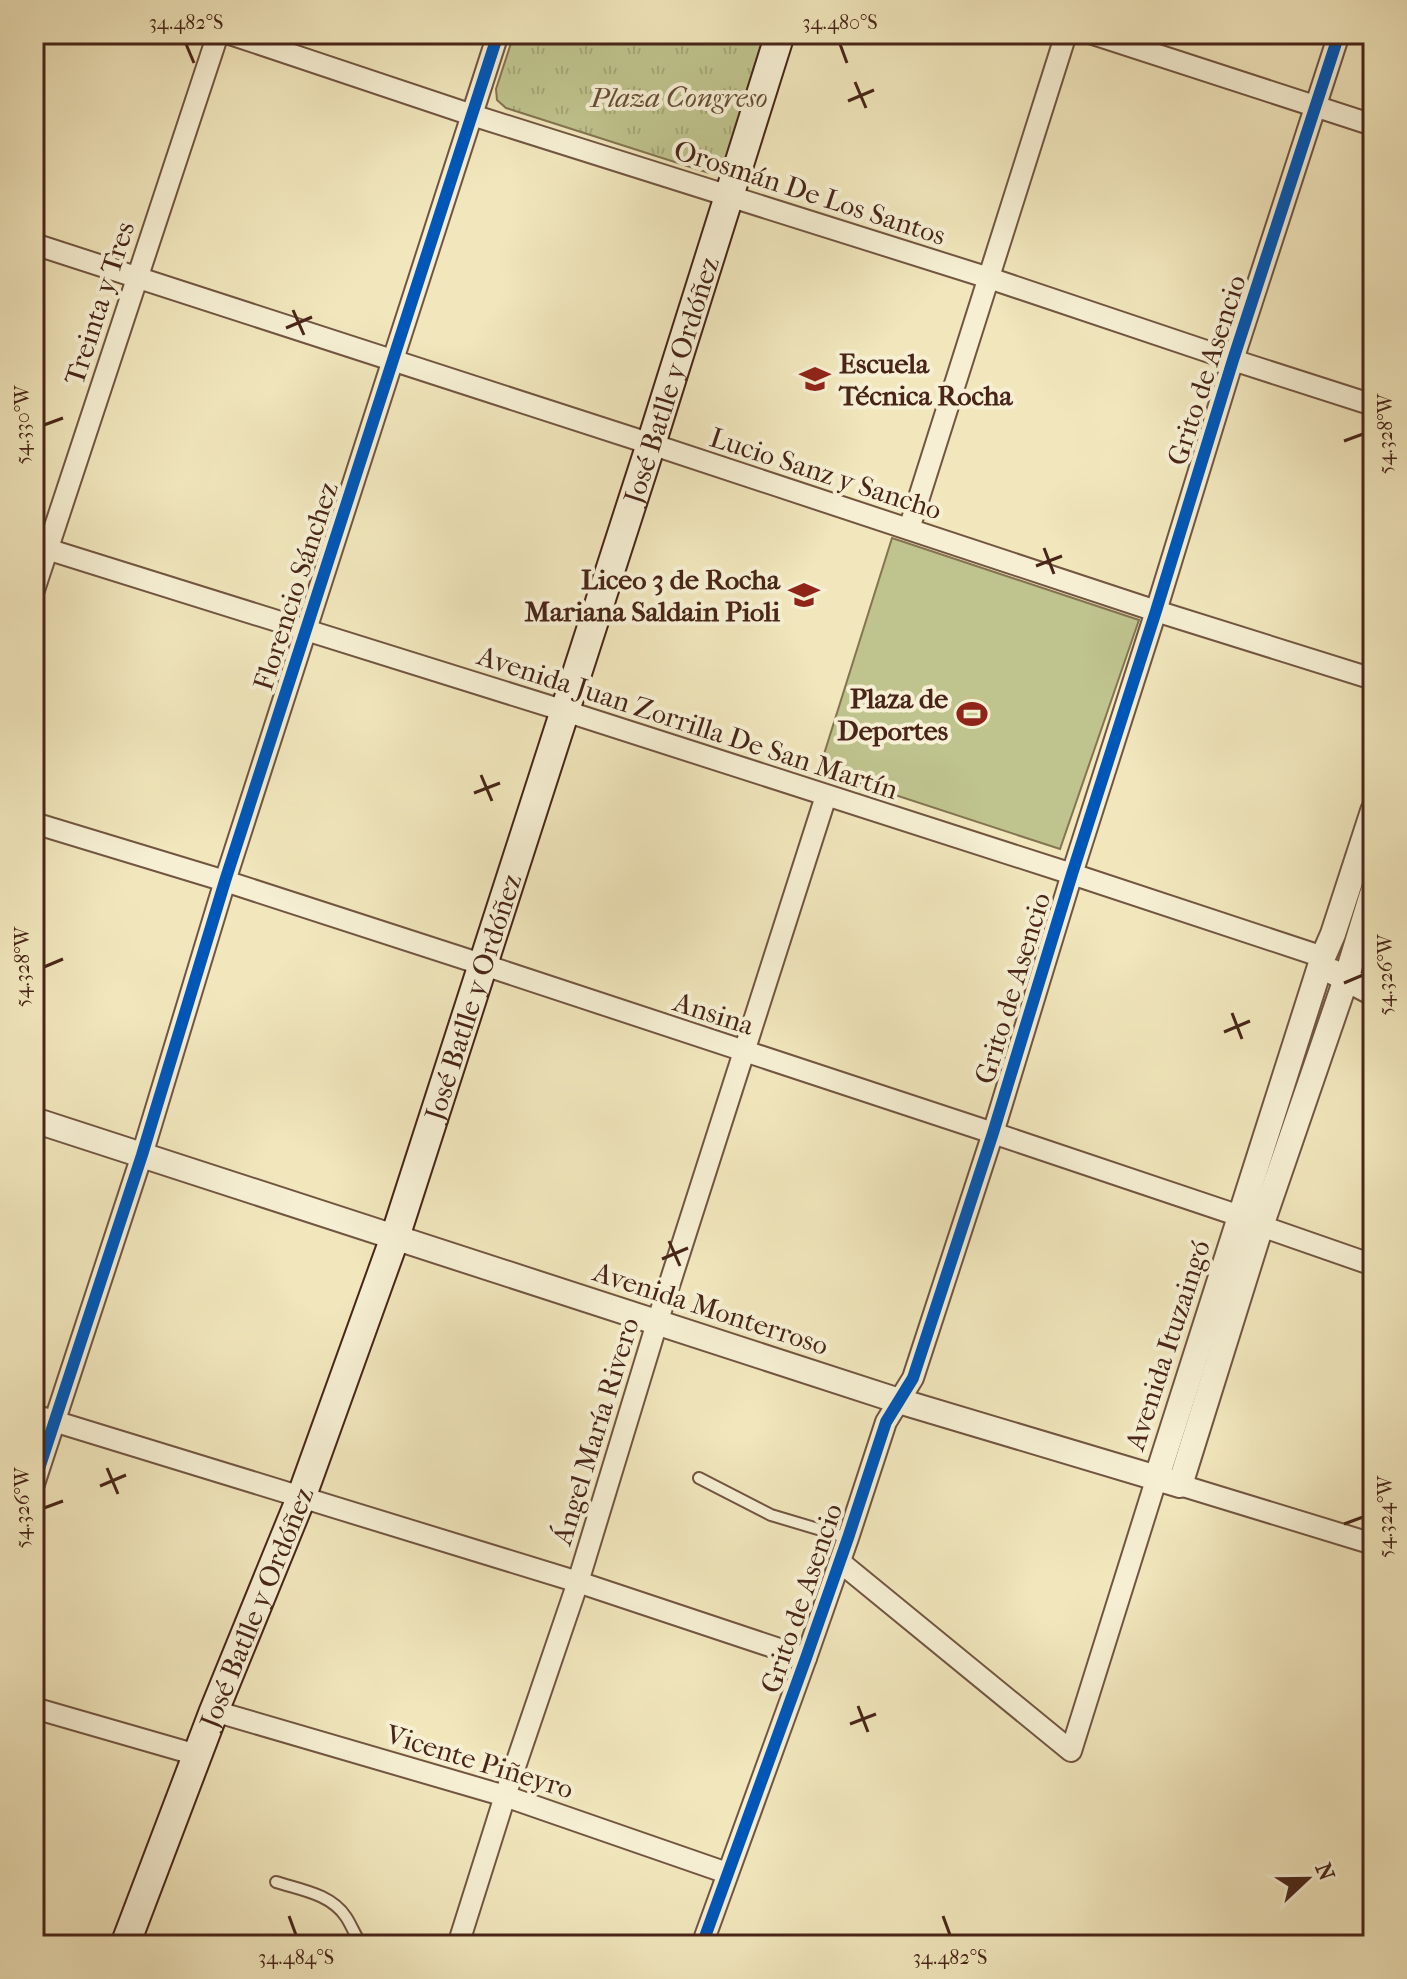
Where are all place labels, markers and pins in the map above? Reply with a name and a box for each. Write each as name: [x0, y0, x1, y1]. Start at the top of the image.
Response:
place label: Escuela Técnica Rocha: [838, 347, 1013, 412]
school or university icon: Escuela Técnica Rocha: [798, 362, 832, 396]
place label: Liceo 3 de Rocha Mariana Saldain Pioli: [524, 563, 781, 628]
school or university icon: Liceo 3 de Rocha Mariana Saldain Pioli: [787, 578, 821, 612]
place label: Plaza de Deportes: [837, 682, 948, 747]
sports icon: Plaza de Deportes: [955, 697, 989, 731]

